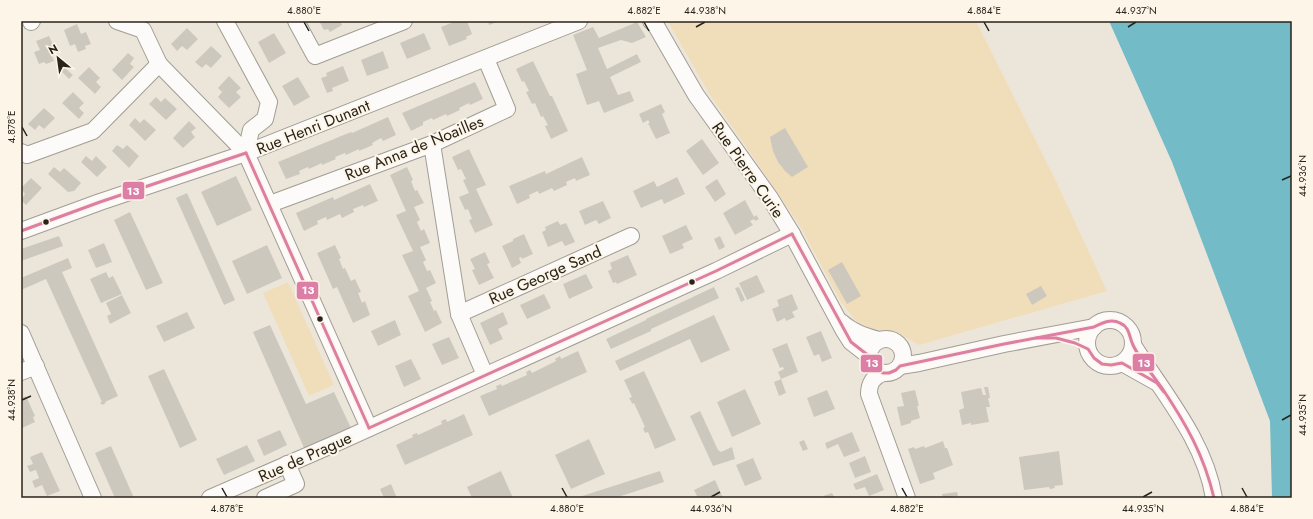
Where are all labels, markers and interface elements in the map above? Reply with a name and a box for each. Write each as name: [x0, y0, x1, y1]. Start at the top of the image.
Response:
text: 4.880°E: [287, 3, 321, 18]
text: 4.882°E: [627, 3, 661, 18]
text: 44.938°N: [684, 3, 726, 18]
text: 4.884°E: [967, 3, 1001, 18]
text: 44.937°N: [1115, 3, 1157, 18]
north arrow: [38, 38, 78, 78]
text: N: [45, 40, 61, 58]
street label: Rue Henri Dunant: [253, 94, 373, 160]
text: 4.878°E: [4, 110, 19, 144]
street label: Rue Anna de Noailles: [341, 110, 487, 186]
street label: Rue Pierre Curie: [706, 117, 790, 223]
text: 44.936°N: [1295, 155, 1310, 197]
line badge: 13: [122, 181, 145, 200]
text: 13: [127, 183, 139, 199]
unlabelled marker: [41, 217, 51, 227]
street label: Rue George Sand: [485, 240, 605, 310]
unlabelled marker: [687, 277, 697, 287]
line badge: 13: [296, 281, 319, 300]
text: 13: [302, 282, 314, 298]
unlabelled marker: [315, 314, 325, 324]
line badge: 13: [1132, 353, 1155, 372]
line badge: 13: [860, 354, 883, 373]
text: 13: [866, 355, 878, 371]
text: 13: [1138, 355, 1150, 371]
text: 44.938°N: [4, 379, 19, 421]
text: 44.935°N: [1295, 394, 1310, 436]
street label: Rue de Prague: [255, 426, 355, 488]
text: 4.878°E: [210, 501, 244, 516]
text: 4.880°E: [550, 501, 584, 516]
text: 44.936°N: [690, 501, 732, 516]
text: 4.882°E: [890, 501, 924, 516]
text: 44.935°N: [1122, 501, 1164, 516]
text: 4.884°E: [1230, 501, 1264, 516]

